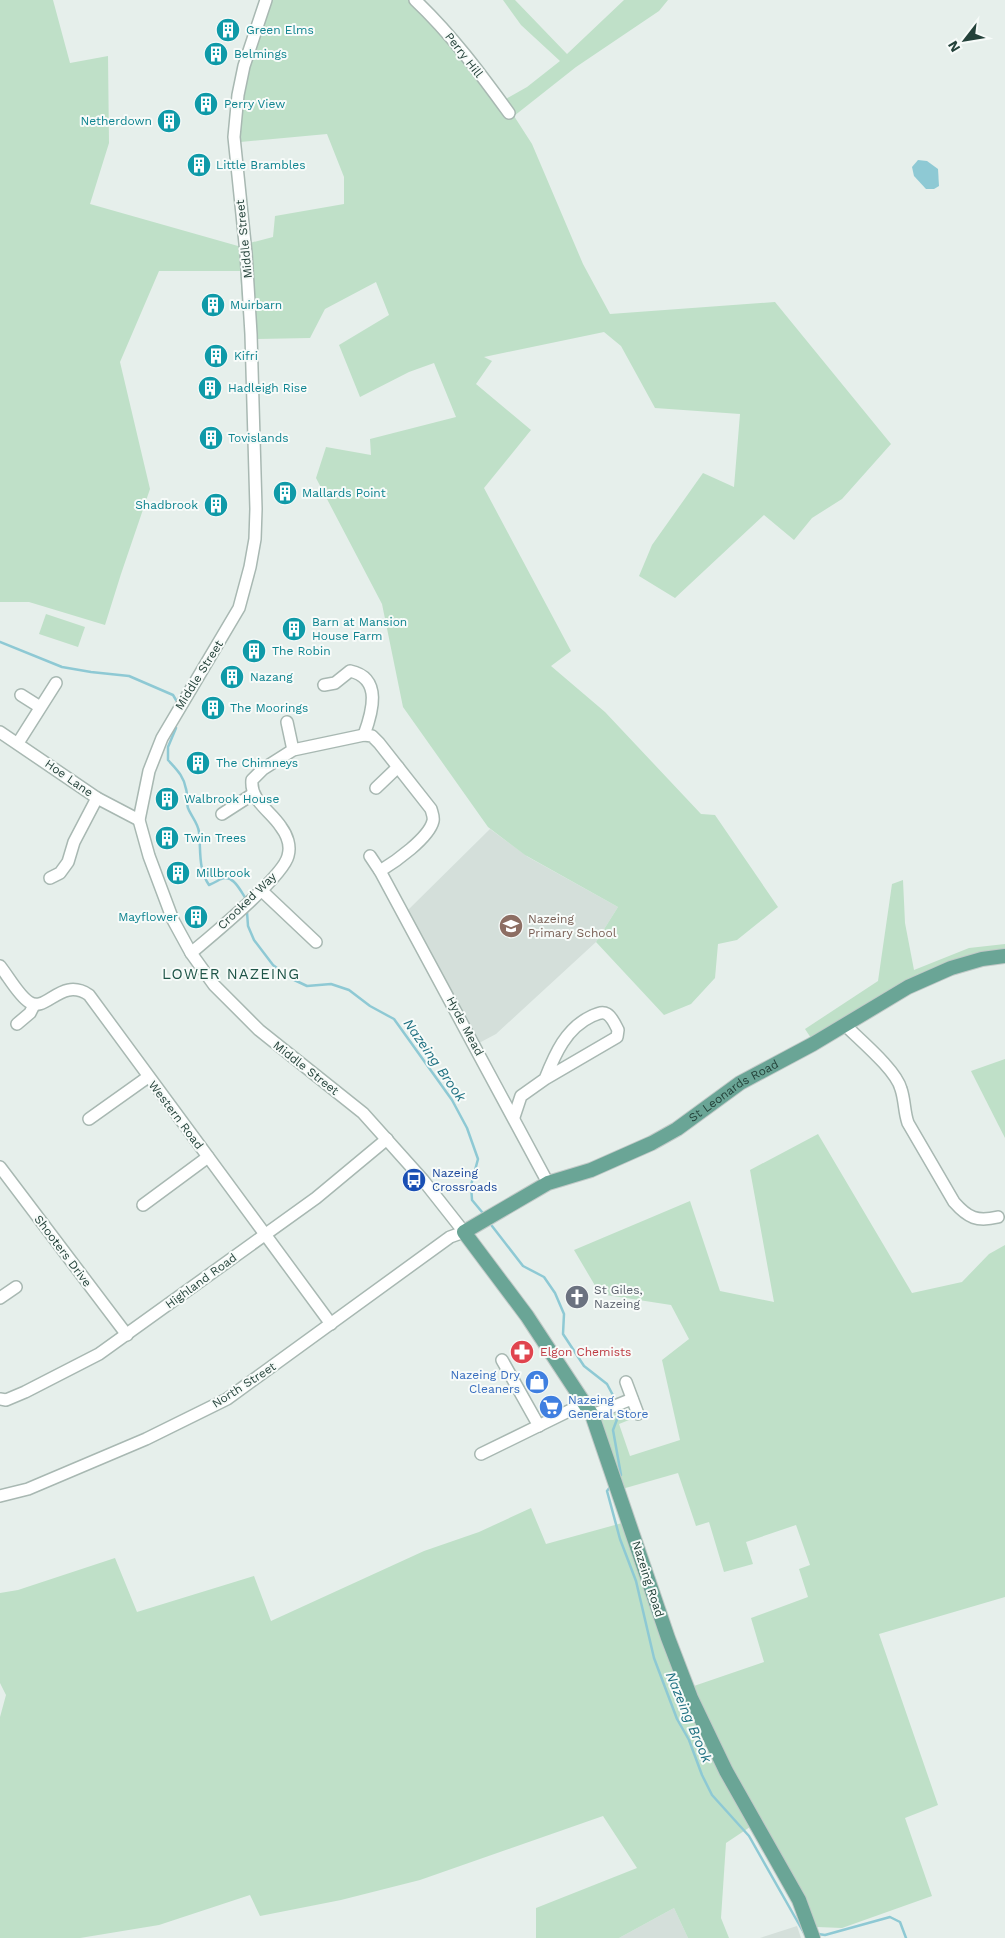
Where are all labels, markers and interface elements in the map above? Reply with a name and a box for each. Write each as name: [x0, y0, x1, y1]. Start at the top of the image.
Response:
north arrow: [940, 15, 990, 65]
building icon: Green Elms: [215, 17, 241, 43]
place label: Green Elms: [246, 23, 314, 37]
street label: Perry Hill: [442, 30, 486, 81]
text: N: [944, 38, 963, 55]
building icon: Belmings: [203, 41, 229, 67]
place label: Belmings: [234, 47, 287, 61]
building icon: Perry View: [193, 91, 219, 117]
place label: Perry View: [224, 97, 285, 111]
building icon: Netherdown: [156, 108, 182, 134]
place label: Netherdown: [80, 114, 152, 128]
building icon: Little Brambles: [186, 152, 212, 178]
place label: Little Brambles: [216, 158, 306, 172]
street label: Middle Street: [233, 199, 255, 279]
building icon: Muirbarn: [200, 292, 226, 318]
place label: Muirbarn: [230, 298, 282, 312]
building icon: Kifri: [203, 343, 229, 369]
place label: Kifri: [234, 349, 258, 363]
building icon: Hadleigh Rise: [197, 375, 223, 401]
place label: Hadleigh Rise: [228, 381, 307, 395]
building icon: Tovislands: [198, 425, 224, 451]
place label: Tovislands: [228, 431, 289, 445]
building icon: Mallards Point: [272, 480, 298, 506]
place label: Mallards Point: [302, 486, 386, 500]
building icon: Shadbrook: [203, 492, 229, 518]
place label: Shadbrook: [135, 498, 198, 512]
place label: Barn at Mansion House Farm: [312, 615, 407, 643]
building icon: Barn at Mansion House Farm: [281, 616, 307, 642]
street label: Middle Street: [172, 638, 226, 712]
building icon: The Robin: [241, 638, 267, 664]
place label: The Robin: [272, 644, 331, 658]
building icon: Nazang: [219, 664, 245, 690]
place label: Nazang: [250, 670, 293, 684]
building icon: The Moorings: [200, 695, 226, 721]
place label: The Moorings: [230, 701, 308, 715]
building icon: The Chimneys: [185, 750, 211, 776]
street label: Hoe Lane: [42, 756, 96, 800]
place label: The Chimneys: [216, 756, 298, 770]
building icon: Walbrook House: [154, 786, 180, 812]
place label: Walbrook House: [184, 792, 279, 806]
building icon: Twin Trees: [154, 825, 180, 851]
place label: Twin Trees: [184, 831, 246, 845]
building icon: Millbrook: [165, 860, 191, 886]
place label: Millbrook: [196, 866, 250, 880]
street label: Crooked Way: [215, 869, 280, 932]
building icon: Mayflower: [183, 904, 209, 930]
place label: Mayflower: [118, 910, 178, 924]
place label: Nazeing Primary School: [528, 912, 617, 940]
school or university icon: Nazeing Primary School: [498, 913, 524, 939]
district label: LOWER NAZEING: [162, 965, 300, 983]
street label: Hyde Mead: [444, 994, 486, 1058]
water label: Nazeing Brook: [401, 1016, 470, 1105]
street label: Middle Street: [270, 1038, 342, 1098]
street label: St Leonards Road: [686, 1057, 781, 1125]
street label: Western Road: [146, 1078, 206, 1152]
place label: Nazeing Crossroads: [432, 1166, 497, 1194]
bus stop icon: Nazeing Crossroads: [401, 1167, 427, 1193]
street label: Shooters Drive: [31, 1212, 95, 1290]
street label: Highland Road: [163, 1250, 239, 1312]
place label: St Giles, Nazeing: [594, 1283, 643, 1311]
church icon: St Giles, Nazeing: [564, 1284, 590, 1310]
pharmacy icon: Elgon Chemists: [509, 1339, 535, 1365]
place label: Elgon Chemists: [540, 1345, 631, 1359]
street label: North Street: [210, 1359, 278, 1411]
place label: Nazeing Dry Cleaners: [450, 1368, 521, 1396]
shop icon: Nazeing Dry Cleaners: [524, 1369, 550, 1395]
place label: Nazeing General Store: [568, 1393, 648, 1421]
supermarket icon: Nazeing General Store: [538, 1394, 564, 1420]
street label: Nazeing Road: [629, 1539, 667, 1619]
water label: Nazeing Brook: [663, 1669, 716, 1765]

